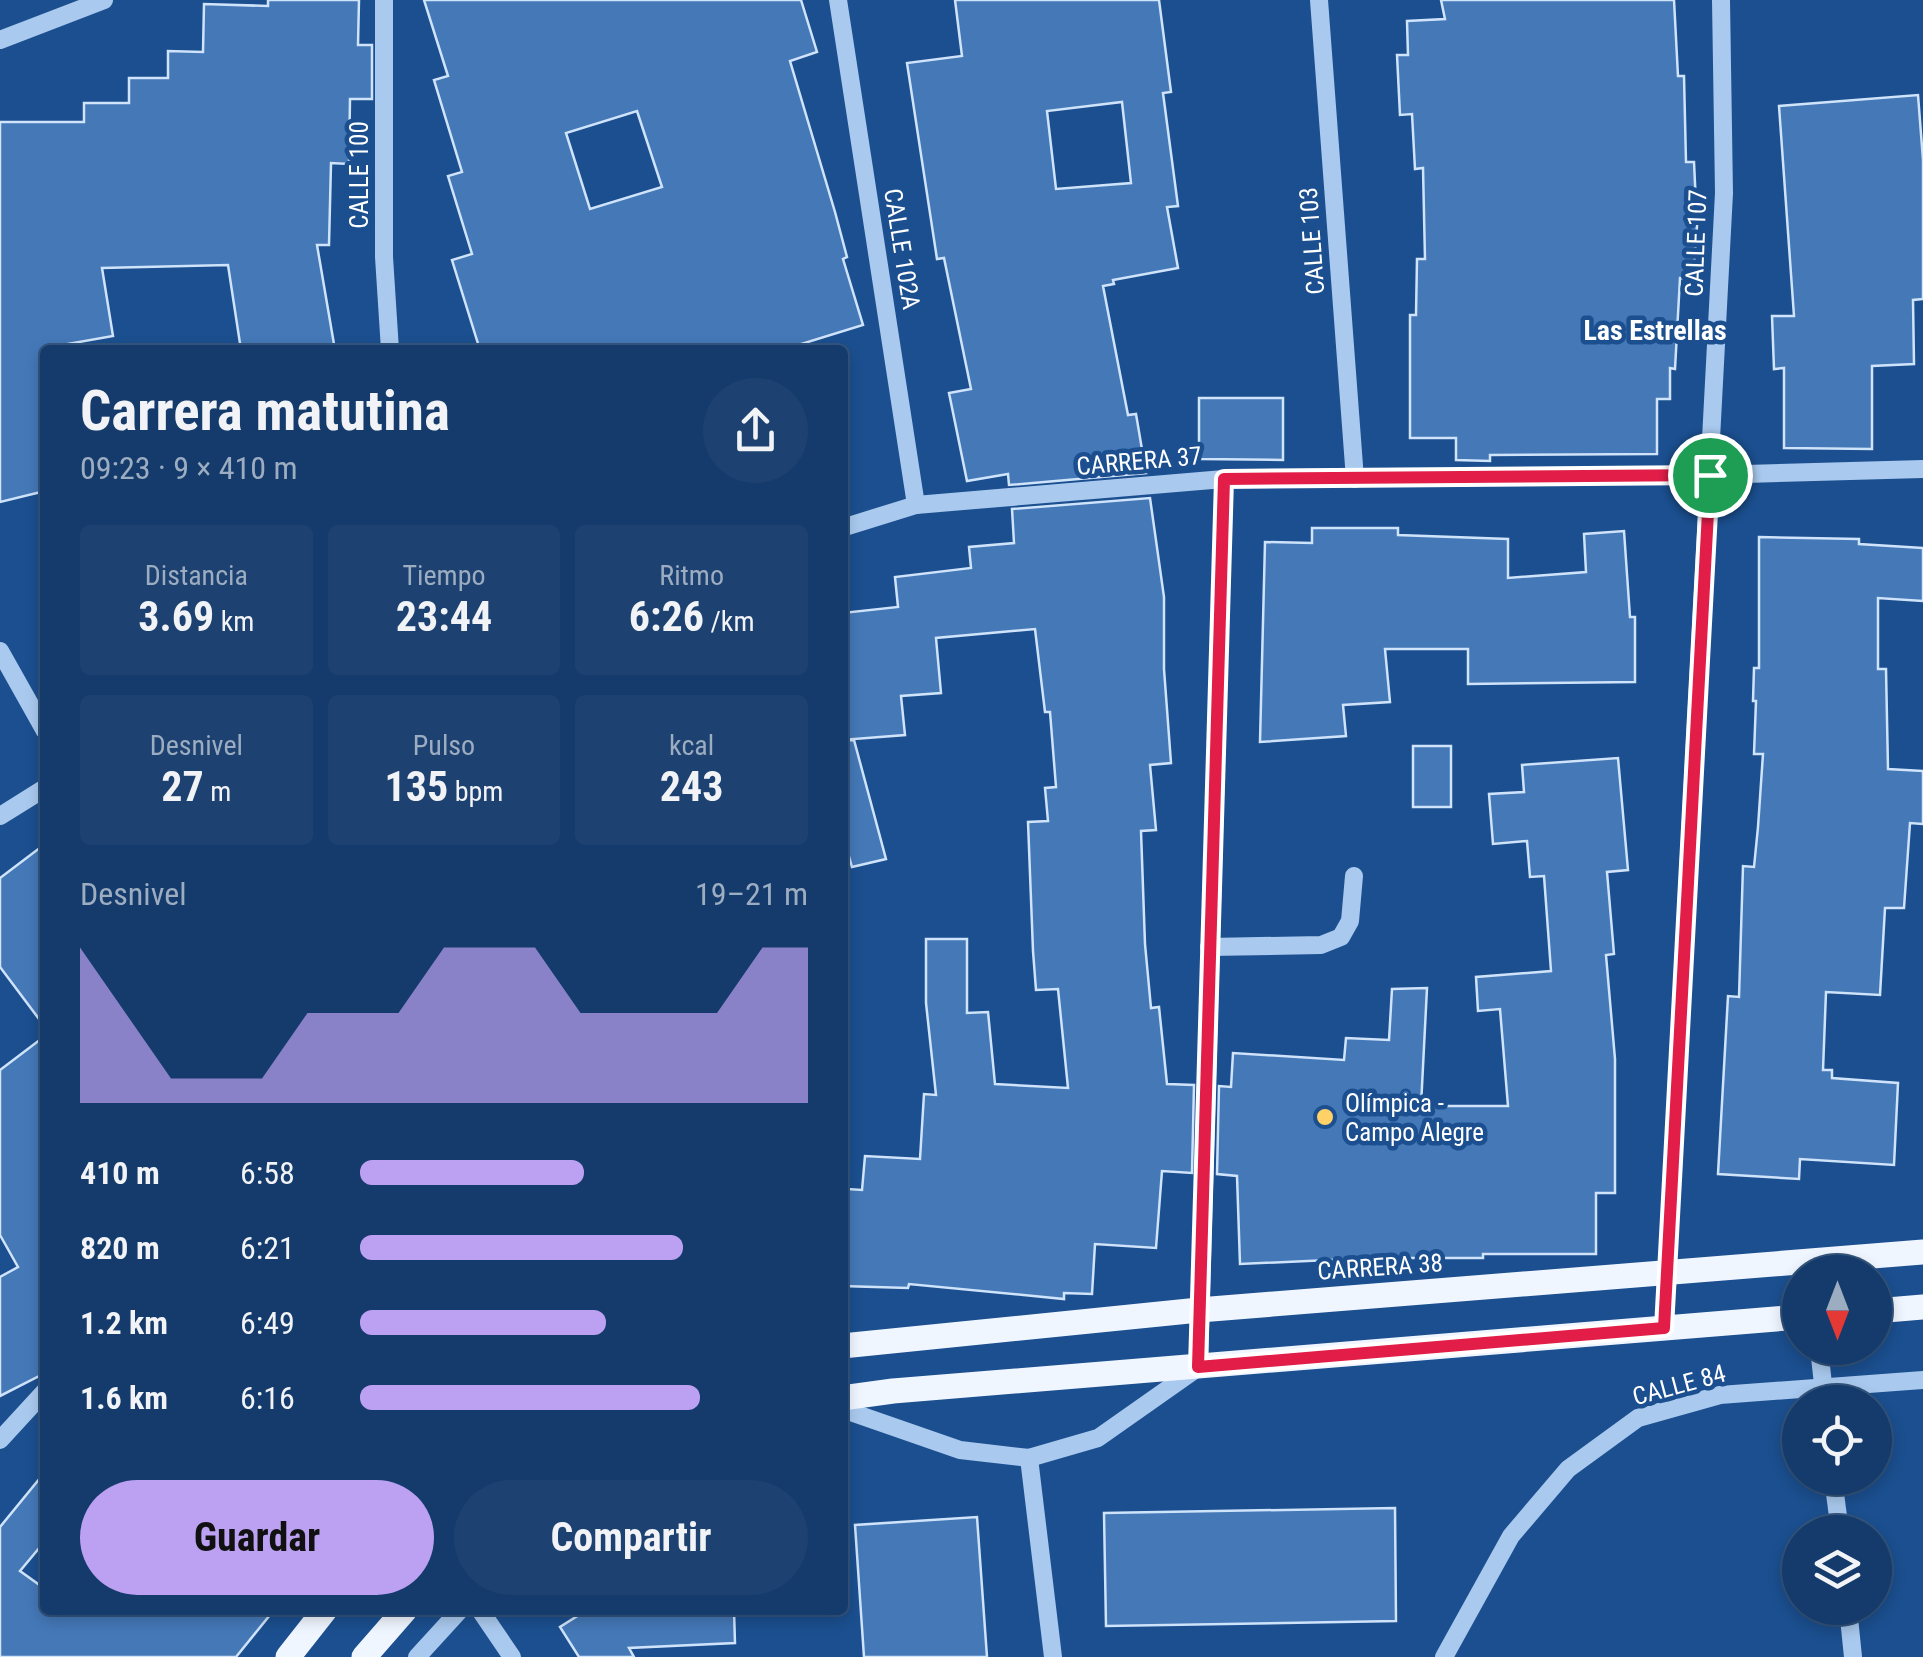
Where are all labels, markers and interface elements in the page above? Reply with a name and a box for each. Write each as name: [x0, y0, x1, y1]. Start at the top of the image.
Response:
street label: CALLE 100: [345, 121, 374, 229]
street label: CALLE 102A: [878, 186, 926, 312]
street label: CALLE 103: [1294, 186, 1330, 296]
street label: CALLE 107: [1680, 189, 1712, 297]
district label: Las Estrellas: [1583, 314, 1727, 347]
button: share: [703, 378, 808, 483]
text: Carrera matutina: [80, 379, 450, 443]
pin: [1668, 433, 1753, 518]
street label: CARRERA 37: [1075, 441, 1203, 481]
icon: arrive: [1683, 448, 1738, 503]
text: 09:23 · 9 × 410 m: [80, 449, 298, 487]
text: Distancia: [145, 559, 248, 592]
text: Tiempo: [402, 559, 486, 592]
text: Ritmo: [659, 559, 724, 592]
text: 3.69: [138, 592, 214, 641]
text: 23:44: [396, 592, 492, 641]
text: 6:26: [629, 592, 704, 641]
text: km: [214, 605, 254, 638]
text: /km: [704, 605, 755, 638]
text: Desnivel: [150, 729, 243, 762]
text: Pulso: [413, 729, 475, 762]
text: kcal: [669, 729, 714, 762]
text: 27: [161, 762, 204, 811]
text: 135: [385, 762, 448, 811]
text: 243: [660, 762, 724, 811]
text: m: [204, 775, 231, 808]
text: bpm: [448, 775, 503, 808]
text: Desnivel: [80, 875, 187, 913]
text: 19–21 m: [695, 875, 808, 913]
place label: Olímpica - Campo Alegre: [1345, 1089, 1484, 1147]
marker: Olímpica - Campo Alegre: [1314, 1106, 1336, 1128]
text: 410 m: [80, 1154, 160, 1192]
text: 6:58: [240, 1154, 295, 1192]
text: 820 m: [80, 1229, 160, 1267]
text: 6:21: [240, 1229, 295, 1267]
street label: CARRERA 38: [1316, 1248, 1444, 1286]
north arrow: [1782, 1255, 1892, 1365]
map controls: [1782, 1255, 1892, 1625]
text: 1.2 km: [80, 1304, 168, 1342]
text: 6:49: [240, 1304, 295, 1342]
street label: CALLE 84: [1629, 1359, 1729, 1411]
text: 1.6 km: [80, 1379, 168, 1417]
text: 6:16: [240, 1379, 295, 1417]
button: locate: [1782, 1385, 1892, 1495]
button: Guardar: [80, 1480, 434, 1595]
button: Compartir: [454, 1480, 808, 1595]
button: layers: [1782, 1515, 1892, 1625]

